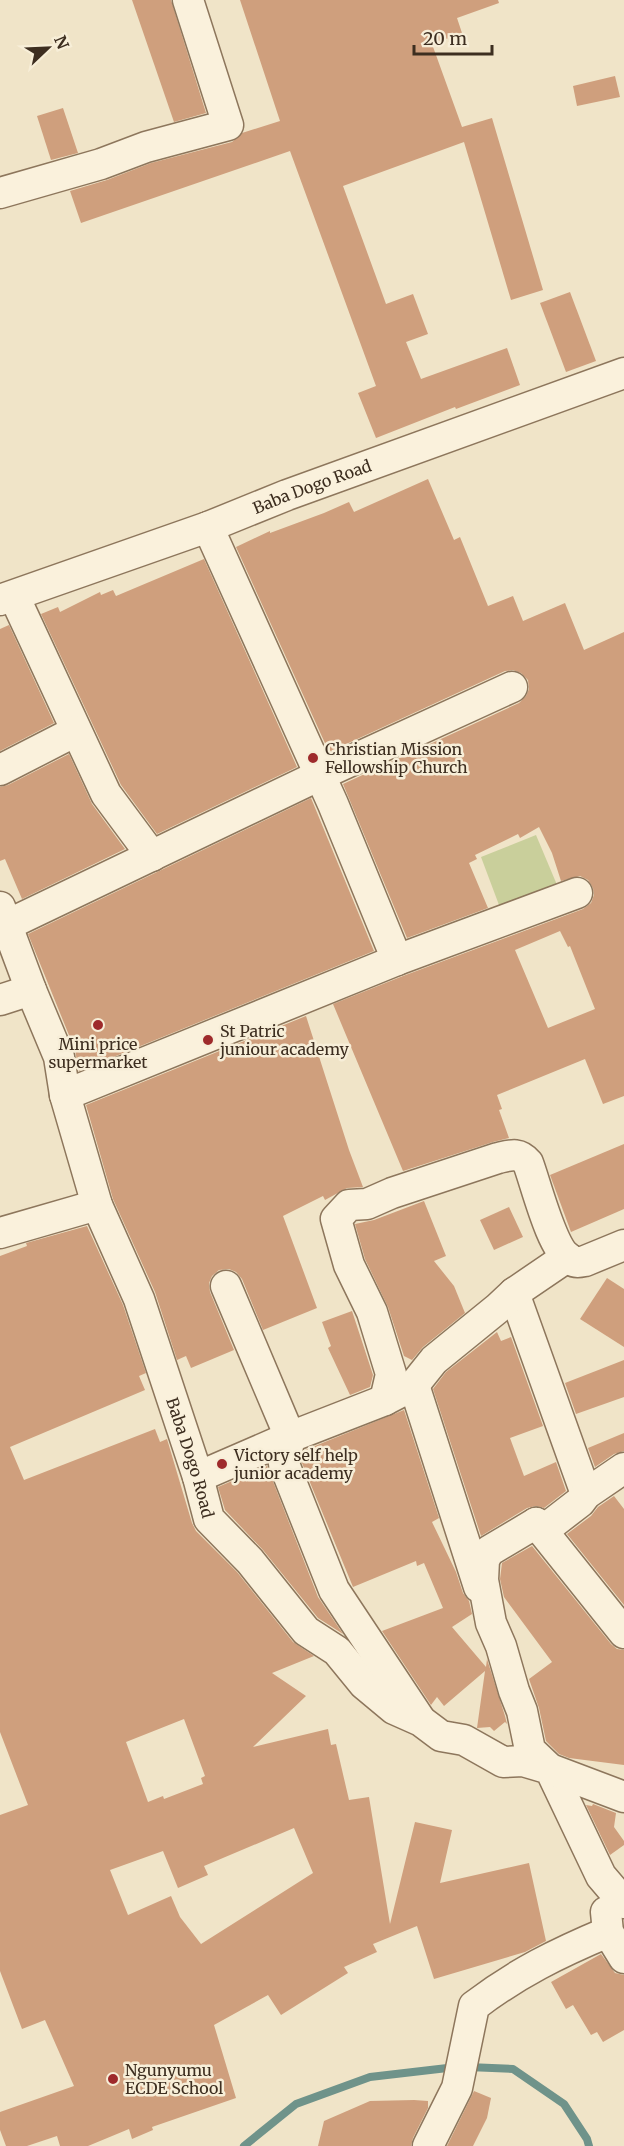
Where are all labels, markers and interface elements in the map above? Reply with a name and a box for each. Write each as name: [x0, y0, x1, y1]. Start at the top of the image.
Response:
north arrow: [18, 18, 78, 78]
scale bar: [414, 18, 492, 56]
text: 20 m: [423, 27, 467, 50]
text: N: [50, 32, 74, 52]
street label: Baba Dogo Road: [250, 455, 374, 518]
place label: Christian Mission Fellowship Church: [325, 739, 468, 777]
marker: Christian Mission Fellowship Church: [306, 751, 320, 765]
marker: Mini price supermarket: [91, 1018, 105, 1032]
place label: St Patric juniour academy: [219, 1021, 350, 1059]
marker: St Patric juniour academy: [201, 1033, 215, 1047]
place label: Mini price supermarket: [48, 1034, 148, 1072]
street label: Baba Dogo Road: [162, 1395, 218, 1520]
place label: Victory self help junior academy: [233, 1445, 358, 1483]
marker: Victory self help junior academy: [215, 1457, 229, 1471]
place label: Ngunyumu ECDE School: [125, 2060, 223, 2098]
marker: Ngunyumu ECDE School: [106, 2072, 120, 2086]

